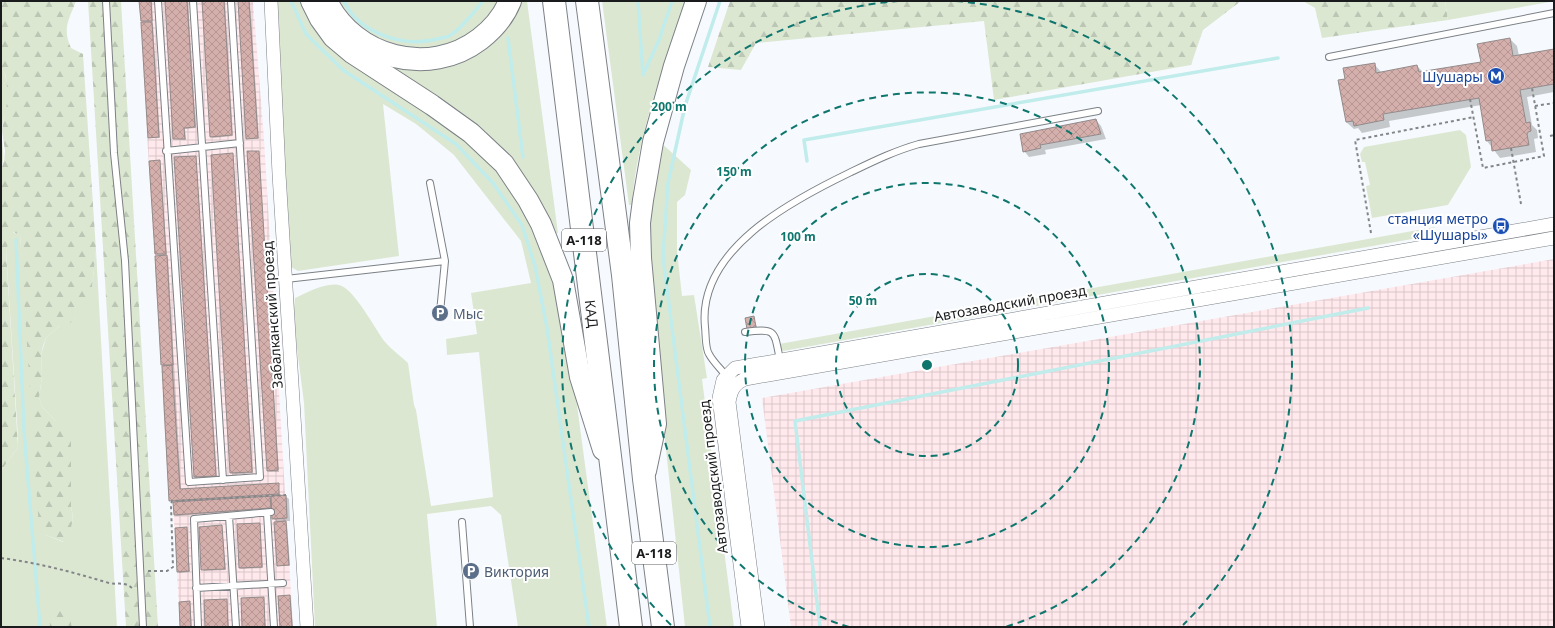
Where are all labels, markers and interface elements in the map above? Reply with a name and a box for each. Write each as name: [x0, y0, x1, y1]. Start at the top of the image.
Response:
metro station icon: Шушары: [1486, 66, 1506, 86]
place label: Шушары: [1422, 67, 1483, 86]
text: 200 m: [651, 98, 687, 115]
text: 150 m: [716, 163, 752, 180]
place label: станция метро «Шушары»: [1388, 209, 1488, 244]
bus stop icon: станция метро «Шушары»: [1491, 216, 1511, 236]
text: 100 m: [780, 228, 816, 245]
road number: А-118: [562, 229, 606, 251]
street label: Забалканский проезд: [257, 240, 287, 389]
street label: Автозаводский проезд: [932, 280, 1088, 326]
text: 50 m: [849, 292, 877, 309]
street label: КАД: [581, 299, 604, 329]
parking icon: Мыс: [430, 303, 450, 323]
place label: Мыс: [453, 304, 483, 323]
centre of rings: [920, 358, 934, 372]
street label: Автозаводский проезд: [694, 399, 732, 555]
road number: А-118: [632, 542, 676, 564]
parking icon: Виктория: [461, 561, 481, 581]
place label: Виктория: [484, 562, 549, 581]

